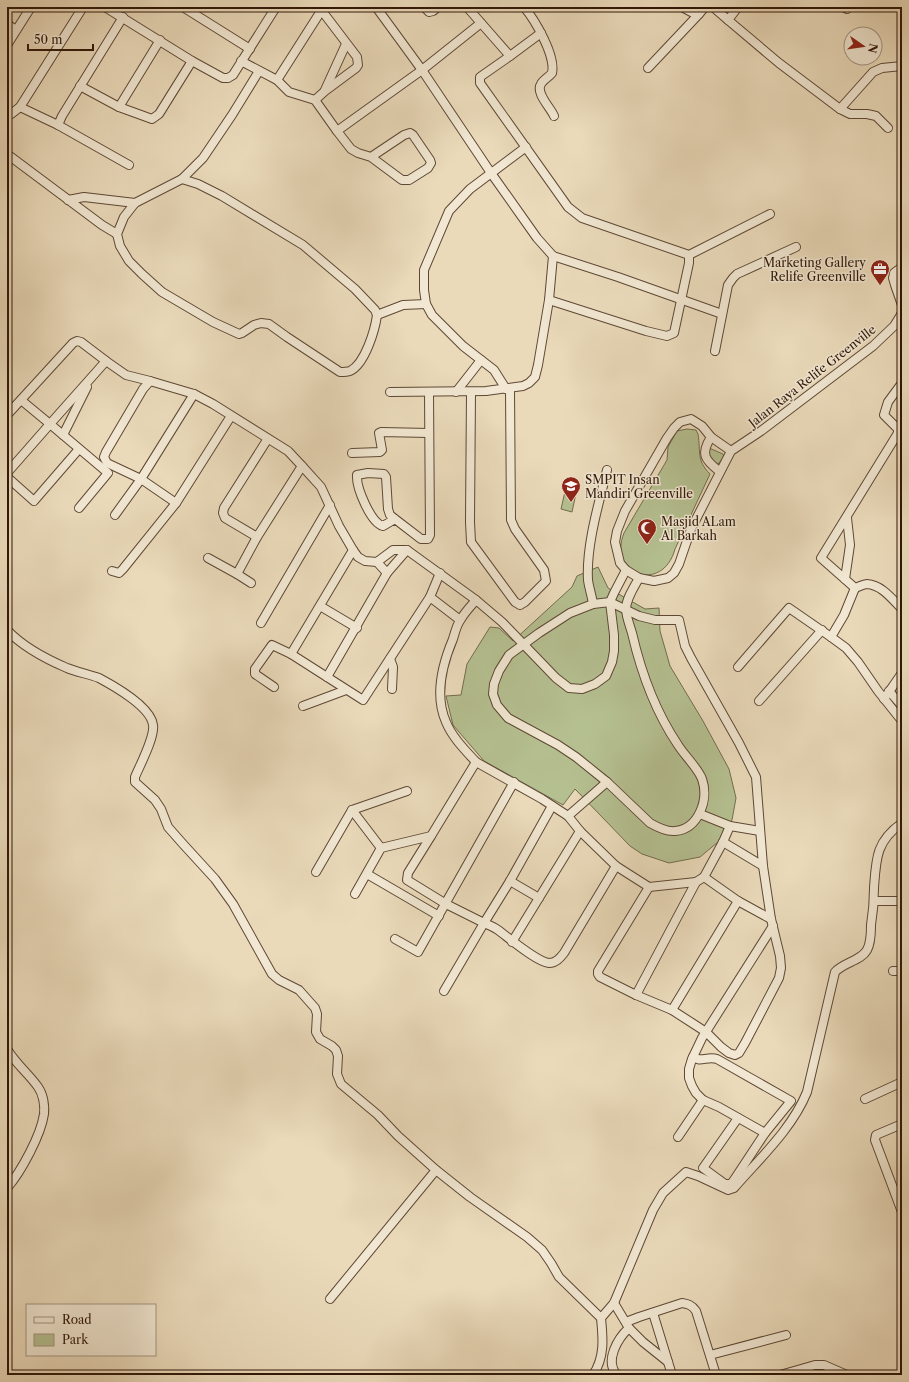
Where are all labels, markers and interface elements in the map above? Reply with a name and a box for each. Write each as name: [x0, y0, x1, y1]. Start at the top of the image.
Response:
scale bar: [28, 26, 93, 52]
north arrow: [843, 26, 883, 66]
text: 50 m: [34, 32, 63, 47]
text: N: [865, 42, 881, 55]
place label: Marketing Gallery Relife Greenville: [763, 255, 866, 284]
office icon: Marketing Gallery Relife Greenville: [869, 258, 891, 286]
street label: Jalan Raya Relife Greenville: [744, 321, 879, 432]
place label: SMPIT Insan Mandiri Greenville: [585, 472, 693, 501]
school or university icon: SMPIT Insan Mandiri Greenville: [560, 475, 582, 503]
place label: Masjid ALam Al Barkah: [660, 514, 736, 543]
mosque icon: Masjid ALam Al Barkah: [636, 517, 658, 545]
legend: [26, 1304, 156, 1356]
text: Road: [62, 1312, 92, 1327]
text: Park: [62, 1332, 89, 1347]

